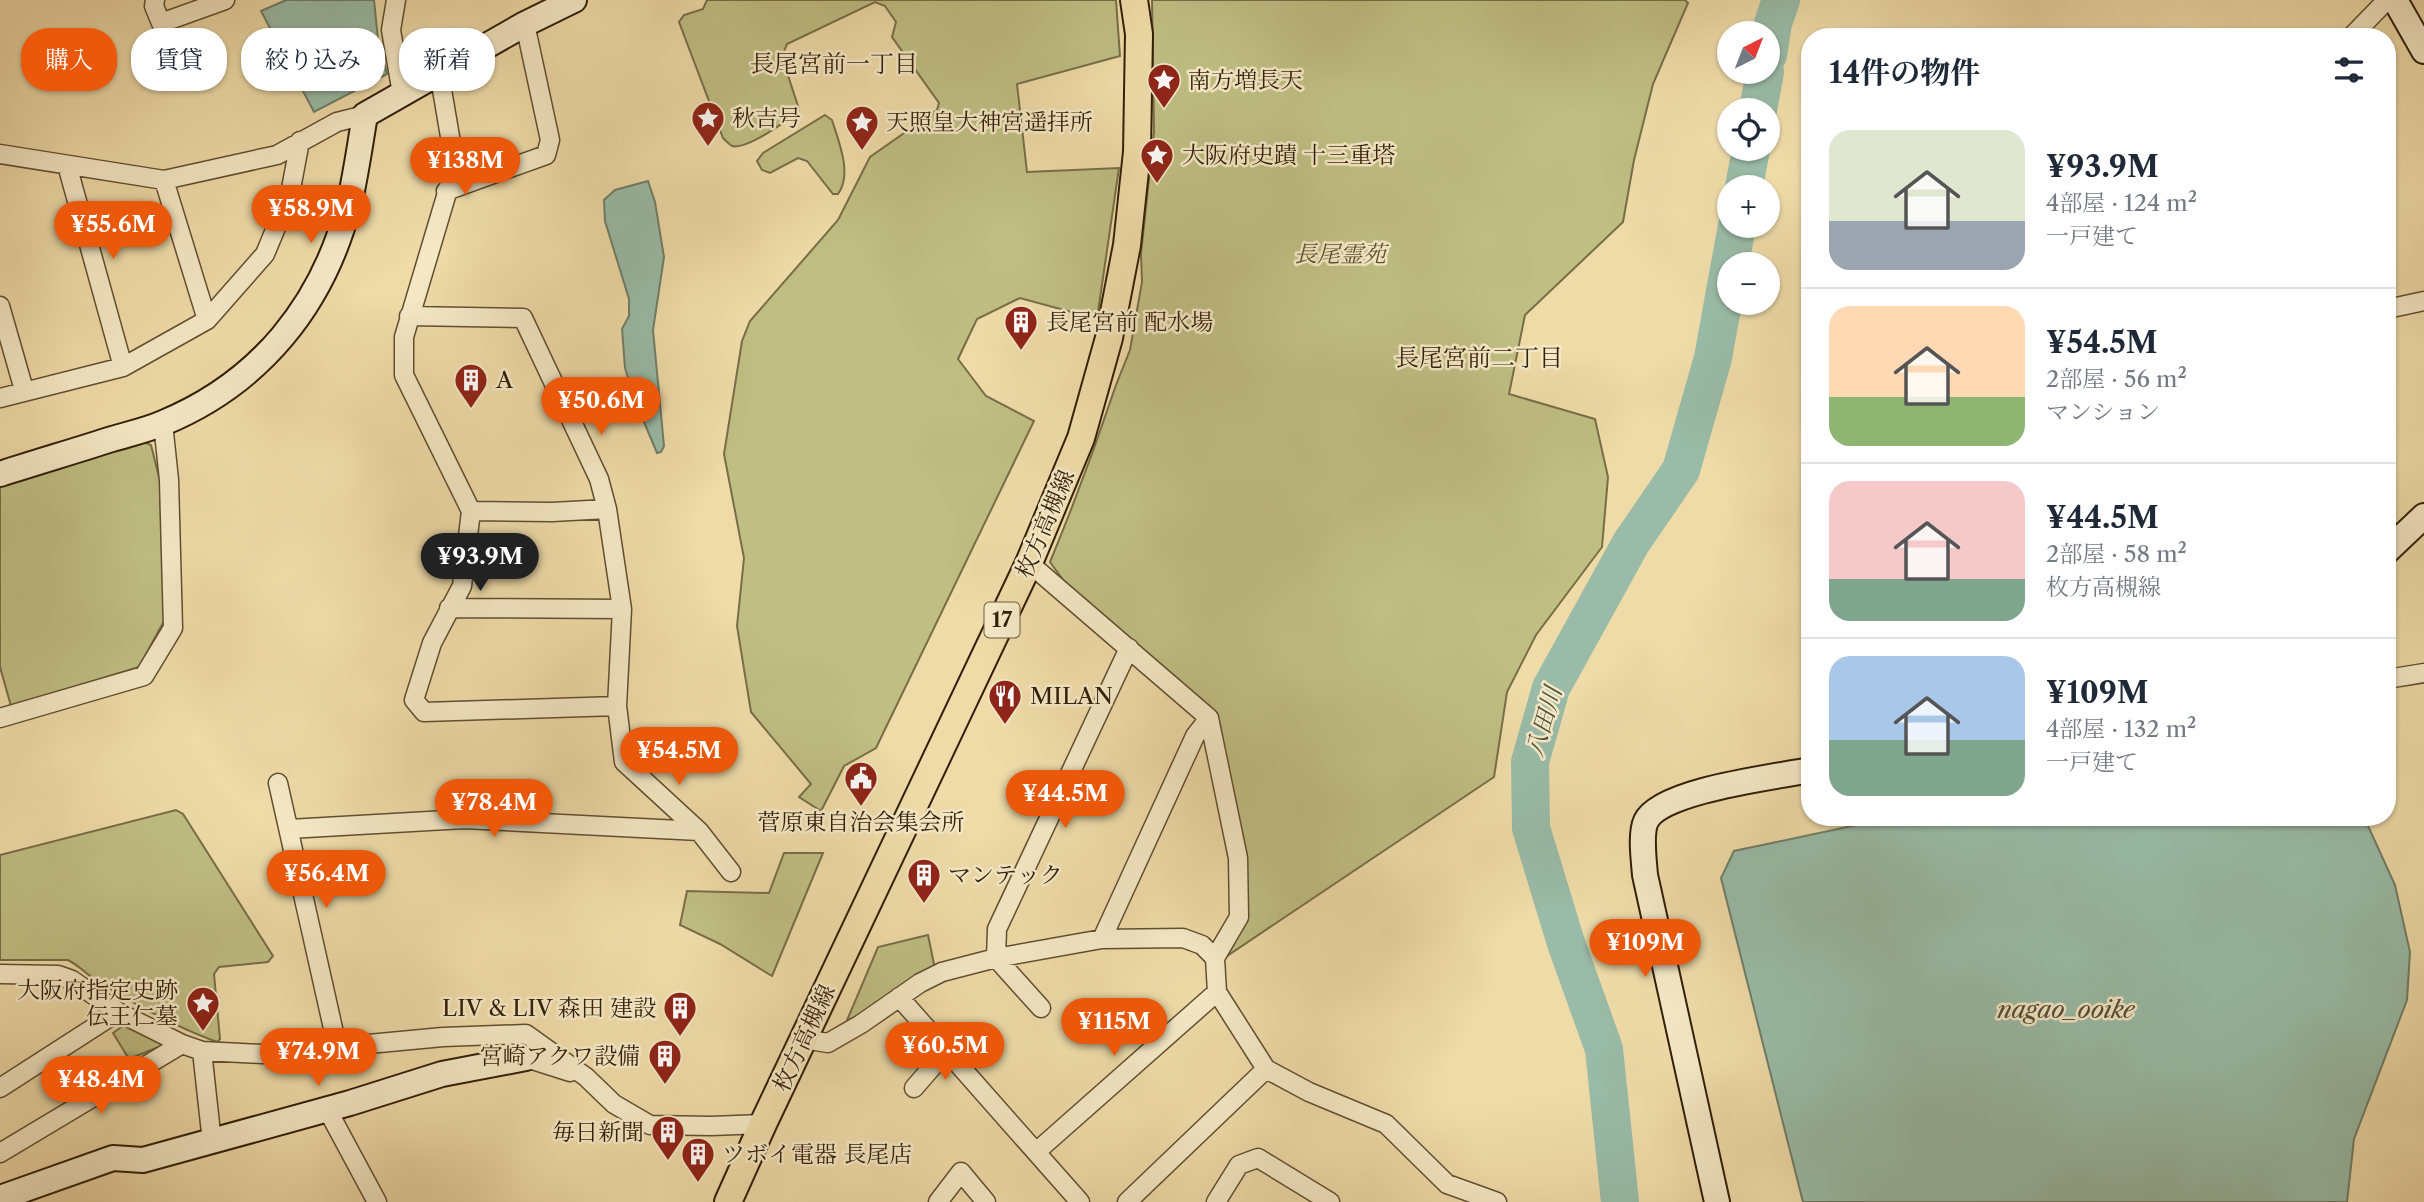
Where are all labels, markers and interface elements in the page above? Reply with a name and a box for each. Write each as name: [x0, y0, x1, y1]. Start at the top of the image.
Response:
north arrow: [1717, 21, 1780, 84]
map controls: [1717, 21, 1780, 315]
chip: 購入: [21, 28, 117, 91]
chip: 賃貸: [131, 28, 227, 91]
chip: 絞り込み: [241, 28, 385, 91]
chip: 新着: [399, 28, 495, 91]
district label: 長尾宮前一丁目: [750, 49, 918, 78]
icon: filters: [2330, 51, 2368, 89]
text: 14件の物件: [1829, 54, 1980, 91]
place icon: 南方増長天: [1145, 61, 1183, 110]
place label: 南方増長天: [1188, 66, 1303, 94]
button: locate: [1717, 98, 1780, 161]
place icon: 秋吉号: [689, 99, 727, 148]
place icon: 天照皇大神宮遥拝所: [843, 103, 881, 152]
place label: 秋吉号: [732, 104, 801, 132]
place label: 天照皇大神宮遥拝所: [886, 108, 1093, 136]
place icon: 大阪府史蹟 十三重塔: [1138, 136, 1176, 185]
pin: ¥138M: [416, 138, 514, 197]
place label: 大阪府史蹟 十三重塔: [1182, 141, 1395, 169]
text: ¥138M: [426, 146, 504, 174]
text: ¥93.9M: [2046, 148, 2159, 185]
icon: home: [1885, 158, 1969, 242]
button: +: [1717, 175, 1780, 238]
pin: ¥58.9M: [254, 186, 368, 245]
text: 4部屋 · 124 m²: [2046, 189, 2197, 217]
text: ¥58.9M: [268, 194, 354, 222]
pin: ¥55.6M: [56, 202, 170, 261]
text: ¥55.6M: [70, 210, 156, 238]
text: 一戸建て: [2046, 222, 2138, 250]
park label: 長尾霊苑: [1294, 240, 1390, 268]
button: −: [1717, 252, 1780, 315]
building icon: 長尾宮前 配水場: [1002, 303, 1040, 352]
place label: 長尾宮前 配水場: [1046, 308, 1213, 336]
text: ¥54.5M: [2046, 324, 2158, 361]
icon: home: [1885, 334, 1969, 418]
district label: 長尾宮前二丁目: [1395, 343, 1563, 372]
building icon: A: [452, 361, 490, 410]
text: 2部屋 · 56 m²: [2046, 365, 2187, 393]
place label: A: [495, 366, 514, 394]
pin: ¥50.6M: [544, 378, 658, 437]
text: ¥50.6M: [557, 386, 645, 414]
text: マンション: [2046, 398, 2160, 426]
street label: 枚方高槻線: [1010, 466, 1080, 582]
text: ¥44.5M: [2046, 499, 2159, 536]
icon: home: [1885, 509, 1969, 593]
pin: ¥93.9M: [423, 534, 537, 593]
text: 2部屋 · 58 m²: [2046, 540, 2187, 568]
text: ¥93.9M: [437, 542, 523, 570]
text: 枚方高槻線: [2046, 573, 2161, 601]
road number: 17: [984, 602, 1020, 638]
text: ¥109M: [2046, 674, 2149, 711]
restaurant icon: MILAN: [986, 677, 1024, 726]
water label: 八田川: [1520, 680, 1568, 760]
place label: MILAN: [1030, 682, 1113, 710]
icon: home: [1885, 684, 1969, 768]
text: 4部屋 · 132 m²: [2046, 715, 2197, 743]
pin: ¥54.5M: [622, 728, 736, 787]
text: ¥54.5M: [636, 736, 722, 764]
text: 一戸建て: [2046, 748, 2138, 776]
public building icon: 菅原東自治会集会所: [842, 759, 880, 808]
pin: ¥44.5M: [1008, 770, 1122, 830]
text: ¥44.5M: [1022, 779, 1108, 807]
pin: ¥78.4M: [437, 780, 551, 839]
text: ¥78.4M: [451, 788, 537, 816]
place label: 菅原東自治会集会所: [758, 808, 965, 836]
pin: ¥56.4M: [269, 850, 383, 910]
building icon: マンテック: [905, 856, 943, 905]
text: ¥56.4M: [283, 859, 369, 887]
place label: マンテック: [948, 861, 1063, 889]
pin: ¥109M: [1596, 920, 1694, 979]
text: ¥109M: [1606, 928, 1684, 956]
place label: 大阪府指定史跡 伝王仁墓: [17, 976, 178, 1030]
street label: 枚方高槻線: [767, 980, 841, 1096]
place icon: 大阪府指定史跡 伝王仁墓: [184, 984, 222, 1033]
building icon: LIV & LIV 森田 建設: [661, 989, 699, 1038]
place label: LIV & LIV 森田 建設: [442, 994, 656, 1022]
water label: nagao_ooike: [1996, 995, 2136, 1024]
pin: ¥115M: [1065, 998, 1163, 1058]
text: ¥115M: [1077, 1007, 1151, 1035]
pin: ¥60.5M: [888, 1023, 1002, 1082]
pin: ¥74.9M: [261, 1028, 375, 1088]
text: ¥60.5M: [901, 1031, 989, 1059]
text: ¥74.9M: [276, 1037, 360, 1065]
building icon: 宮崎アクワ設備: [646, 1037, 684, 1086]
place label: 宮崎アクワ設備: [480, 1042, 640, 1070]
pin: ¥48.4M: [44, 1056, 158, 1116]
text: ¥48.4M: [57, 1065, 145, 1093]
building icon: 毎日新聞: [649, 1113, 687, 1162]
place label: 毎日新聞: [552, 1118, 644, 1146]
building icon: ツボイ電器 長尾店: [679, 1135, 717, 1184]
place label: ツボイ電器 長尾店: [722, 1140, 912, 1168]

